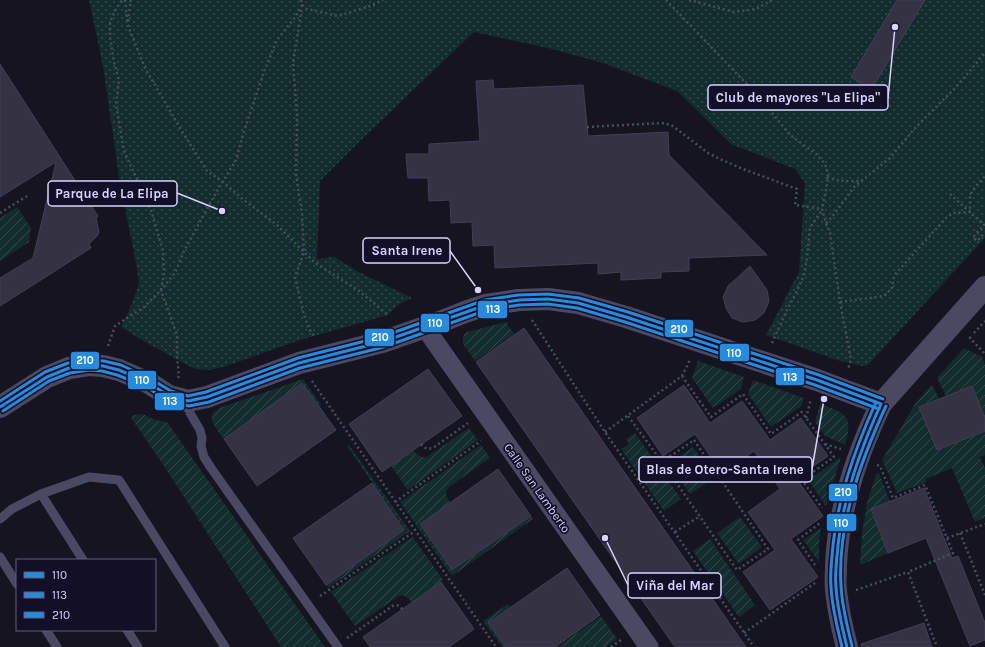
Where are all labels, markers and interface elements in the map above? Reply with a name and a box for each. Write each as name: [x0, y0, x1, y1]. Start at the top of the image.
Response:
callout: Club de mayores "La Elipa": [708, 85, 888, 110]
text: Club de mayores "La Elipa": [716, 90, 880, 105]
callout: Parque de La Elipa: [48, 181, 177, 206]
text: Parque de La Elipa: [55, 186, 169, 202]
callout: Santa Irene: [363, 238, 450, 263]
text: Santa Irene: [372, 243, 443, 258]
line badge: 113: [477, 300, 508, 319]
text: 113: [486, 303, 500, 316]
line badge: 110: [420, 313, 450, 333]
text: 110: [428, 317, 442, 330]
line badge: 210: [664, 319, 694, 338]
text: 210: [670, 323, 688, 336]
line badge: 210: [364, 328, 395, 347]
text: 210: [371, 331, 389, 344]
line badge: 110: [719, 343, 750, 362]
text: 110: [727, 347, 741, 360]
line badge: 210: [70, 351, 100, 370]
text: 210: [76, 354, 94, 367]
line badge: 113: [775, 367, 805, 386]
line badge: 110: [127, 370, 157, 390]
text: 113: [783, 371, 797, 384]
text: 110: [135, 374, 149, 387]
line badge: 113: [154, 392, 185, 411]
text: 113: [163, 395, 177, 408]
street label: Calle San Lamberto: [501, 441, 573, 535]
callout: Blas de Otero-Santa Irene: [639, 457, 812, 482]
text: Blas de Otero-Santa Irene: [646, 462, 804, 477]
line badge: 210: [828, 483, 858, 502]
text: 210: [834, 486, 852, 499]
line badge: 110: [826, 513, 857, 532]
text: 110: [834, 517, 848, 530]
legend: [16, 559, 156, 631]
text: 110: [52, 568, 67, 582]
callout: Viña del Mar: [628, 573, 721, 598]
text: Viña del Mar: [636, 578, 715, 593]
text: 113: [52, 588, 67, 602]
text: 210: [52, 608, 70, 622]

